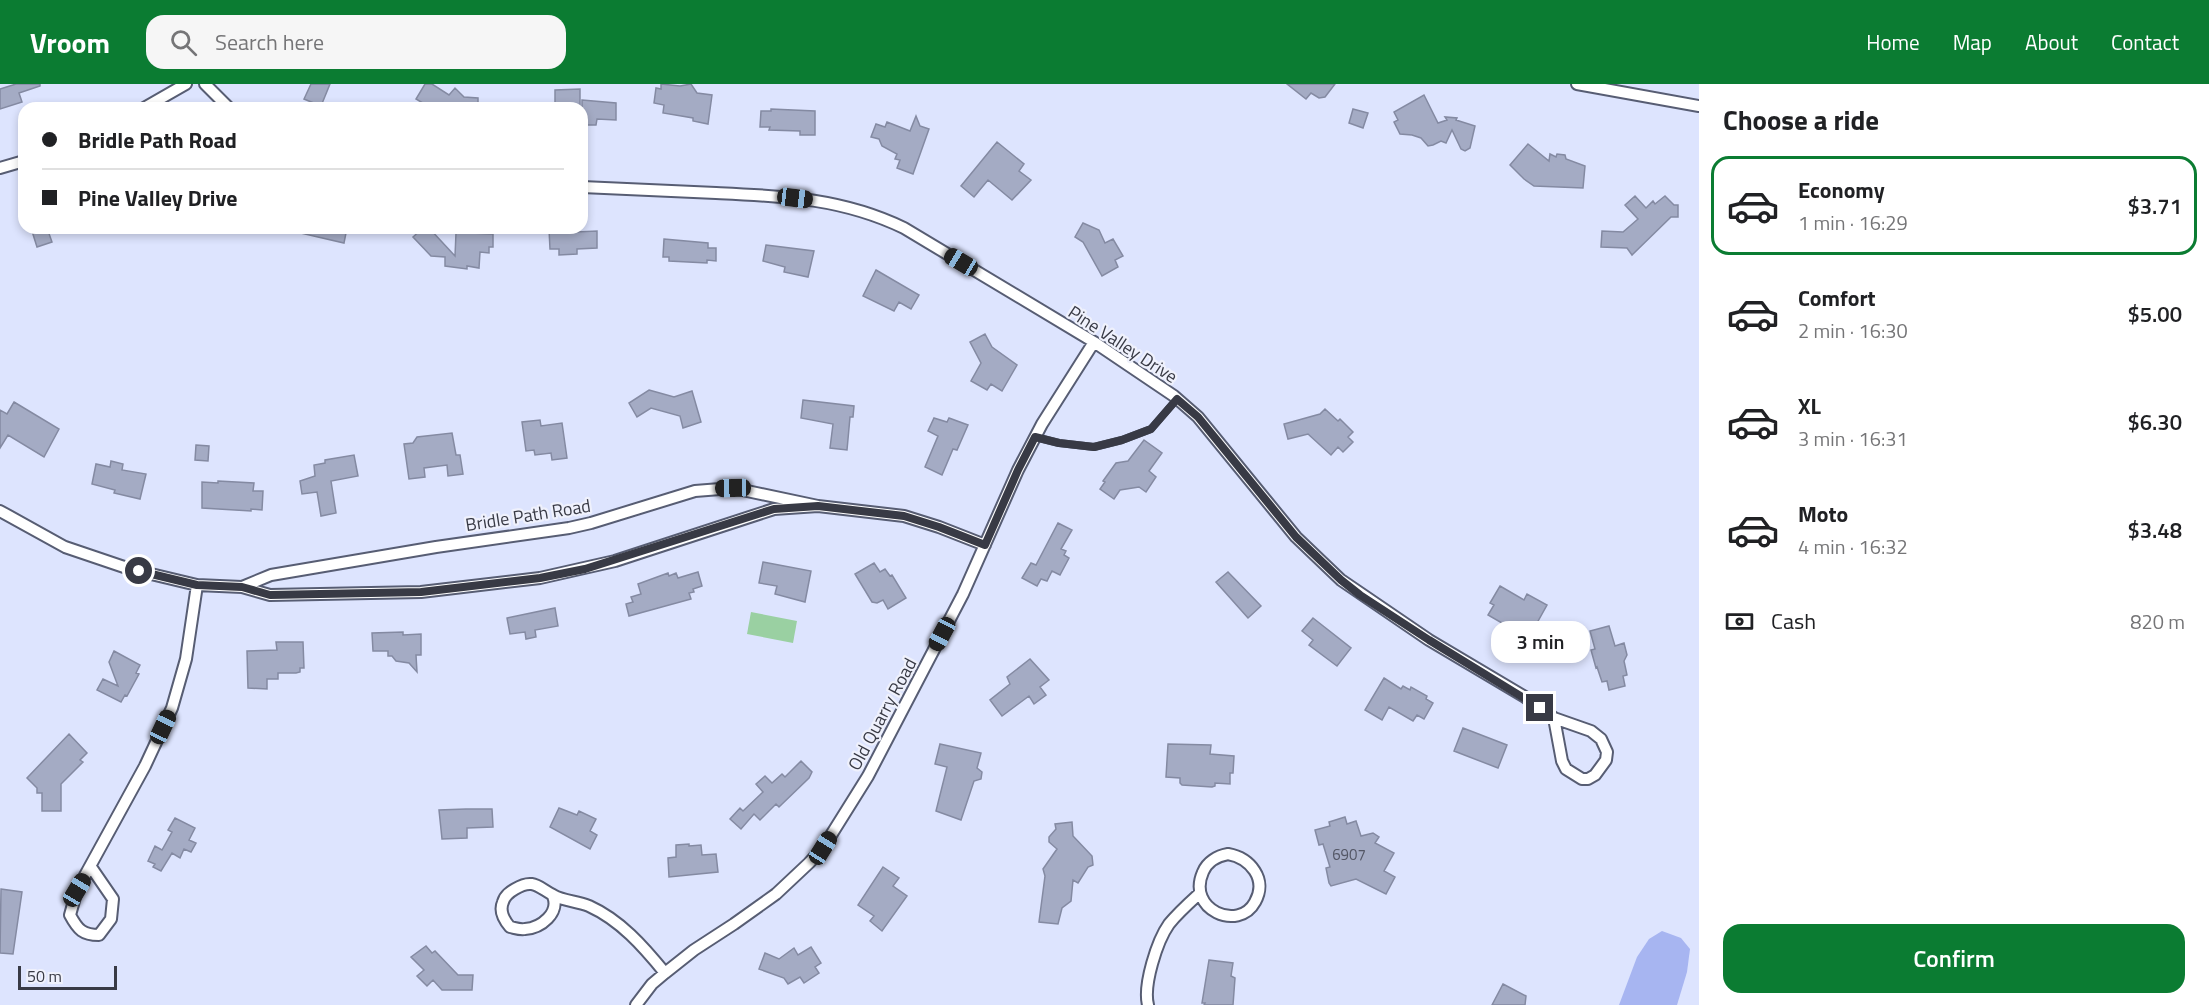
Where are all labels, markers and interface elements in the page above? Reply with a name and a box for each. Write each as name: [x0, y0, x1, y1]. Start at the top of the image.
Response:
search box: [146, 15, 566, 69]
text: Vroom: [30, 21, 110, 64]
text: Search here: [215, 25, 324, 59]
icon: search: [167, 26, 200, 59]
text: Home: [1866, 26, 1920, 58]
text: Map: [1953, 26, 1992, 58]
text: About: [2025, 26, 2078, 58]
text: Contact: [2111, 26, 2179, 58]
text: Choose a ride: [1723, 99, 1879, 140]
text: Bridle Path Road: [78, 123, 237, 157]
text: Economy: [1798, 173, 1885, 207]
icon: car: [1726, 179, 1780, 233]
text: Pine Valley Drive: [78, 181, 238, 215]
car: [776, 187, 814, 209]
text: $3.71: [2127, 189, 2182, 223]
text: 1 min · 16:29: [1798, 207, 1908, 238]
car: [941, 245, 981, 279]
text: Comfort: [1798, 281, 1876, 315]
icon: car: [1726, 287, 1780, 341]
text: $5.00: [2127, 297, 2182, 331]
street label: Pine Valley Drive: [1063, 298, 1183, 390]
text: 2 min · 16:30: [1798, 315, 1908, 346]
text: XL: [1798, 389, 1821, 423]
icon: car: [1726, 395, 1780, 449]
text: $6.30: [2127, 405, 2182, 439]
text: 3 min · 16:31: [1798, 423, 1908, 454]
car: [715, 479, 751, 497]
street label: Bridle Path Road: [463, 492, 593, 538]
text: Moto: [1798, 497, 1848, 531]
icon: car: [1726, 503, 1780, 557]
text: $3.48: [2127, 513, 2182, 547]
text: 4 min · 16:32: [1798, 531, 1908, 562]
route start: [125, 557, 152, 584]
text: Cash: [1771, 604, 1816, 638]
icon: cash: [1723, 605, 1756, 638]
text: 820 m: [2130, 606, 2185, 637]
car: [926, 614, 958, 654]
callout: 3 min: [1490, 621, 1590, 663]
text: 3 min: [1516, 626, 1565, 657]
street label: Old Quarry Road: [841, 653, 923, 775]
route end: [1526, 694, 1553, 721]
car: [147, 707, 179, 747]
car: [806, 828, 840, 868]
house number: 6907: [1332, 843, 1366, 866]
car: [60, 870, 94, 910]
button: Confirm: [1723, 924, 2185, 993]
scale bar: [18, 963, 117, 990]
text: 50 m: [27, 964, 62, 988]

